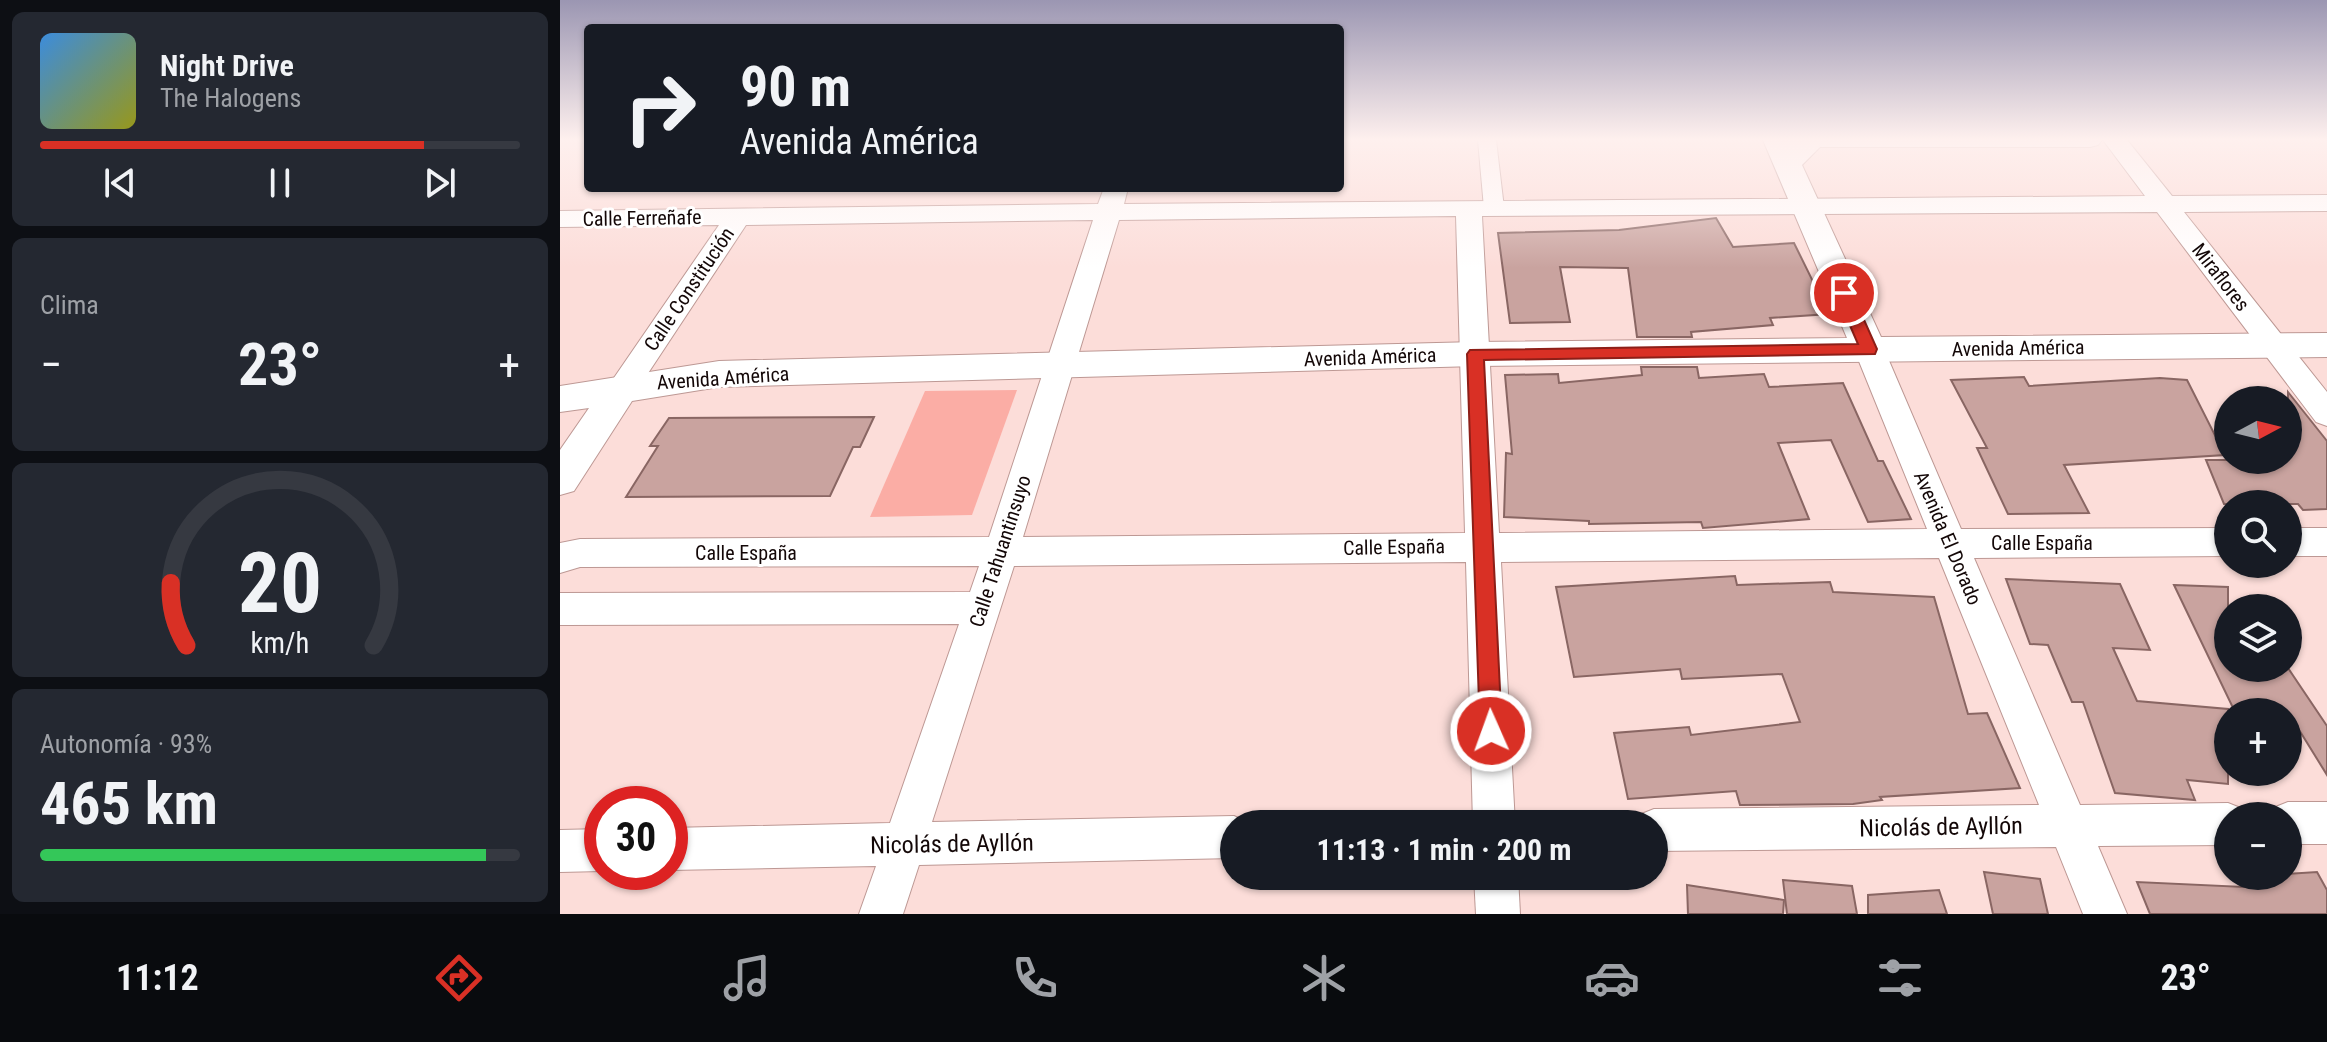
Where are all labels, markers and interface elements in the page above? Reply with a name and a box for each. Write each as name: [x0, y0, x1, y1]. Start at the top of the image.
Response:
text: Night Drive: [160, 48, 294, 83]
text: 90 m: [740, 54, 851, 120]
icon: right: [608, 56, 712, 160]
text: The Halogens: [160, 83, 301, 113]
text: Avenida América: [740, 121, 979, 163]
icon: previous: [98, 161, 142, 205]
icon: pause: [258, 161, 302, 205]
icon: next: [418, 161, 462, 205]
street label: Calle Ferreñafe: [582, 205, 702, 231]
street label: Calle Constitución: [639, 223, 739, 355]
street label: Miraflores: [2187, 238, 2255, 316]
pin: [1810, 259, 1878, 327]
icon: arrive: [1822, 271, 1866, 315]
text: Clima: [40, 290, 99, 320]
text: 23°: [238, 329, 322, 400]
street label: Avenida América: [1951, 335, 2085, 361]
text: −: [40, 339, 62, 391]
text: +: [498, 339, 520, 391]
street label: Avenida América: [1303, 343, 1437, 371]
street label: Avenida América: [656, 361, 790, 395]
north arrow: [2214, 386, 2302, 474]
map controls: [2214, 386, 2302, 890]
street label: Avenida El Dorado: [1909, 467, 1987, 609]
street label: Calle Tahuantinsuyo: [964, 472, 1036, 630]
button: search: [2214, 490, 2302, 578]
street label: Calle España: [1991, 531, 2093, 555]
text: 20: [238, 534, 322, 631]
street label: Calle España: [1343, 534, 1445, 560]
street label: Calle España: [695, 541, 797, 565]
button: layers: [2214, 594, 2302, 682]
text: km/h: [251, 626, 309, 660]
position arrow: [1449, 689, 1533, 773]
button: +: [2214, 698, 2302, 786]
text: Autonomía · 93%: [40, 729, 212, 759]
text: 465 km: [40, 768, 218, 839]
speed limit sign: 30: [584, 786, 688, 890]
button: −: [2214, 802, 2302, 890]
street label: Nicolás de Ayllón: [1859, 812, 2023, 842]
street label: Nicolás de Ayllón: [870, 829, 1034, 859]
text: 11:13 · 1 min · 200 m: [1317, 832, 1571, 867]
icon: directions: [431, 950, 487, 1006]
icon: music: [719, 950, 775, 1006]
icon: phone: [1007, 950, 1063, 1006]
icon: climate: [1296, 950, 1352, 1006]
icon: car: [1584, 950, 1640, 1006]
icon: filters: [1872, 950, 1928, 1006]
text: 11:12: [116, 957, 199, 999]
text: 23°: [2160, 957, 2211, 999]

